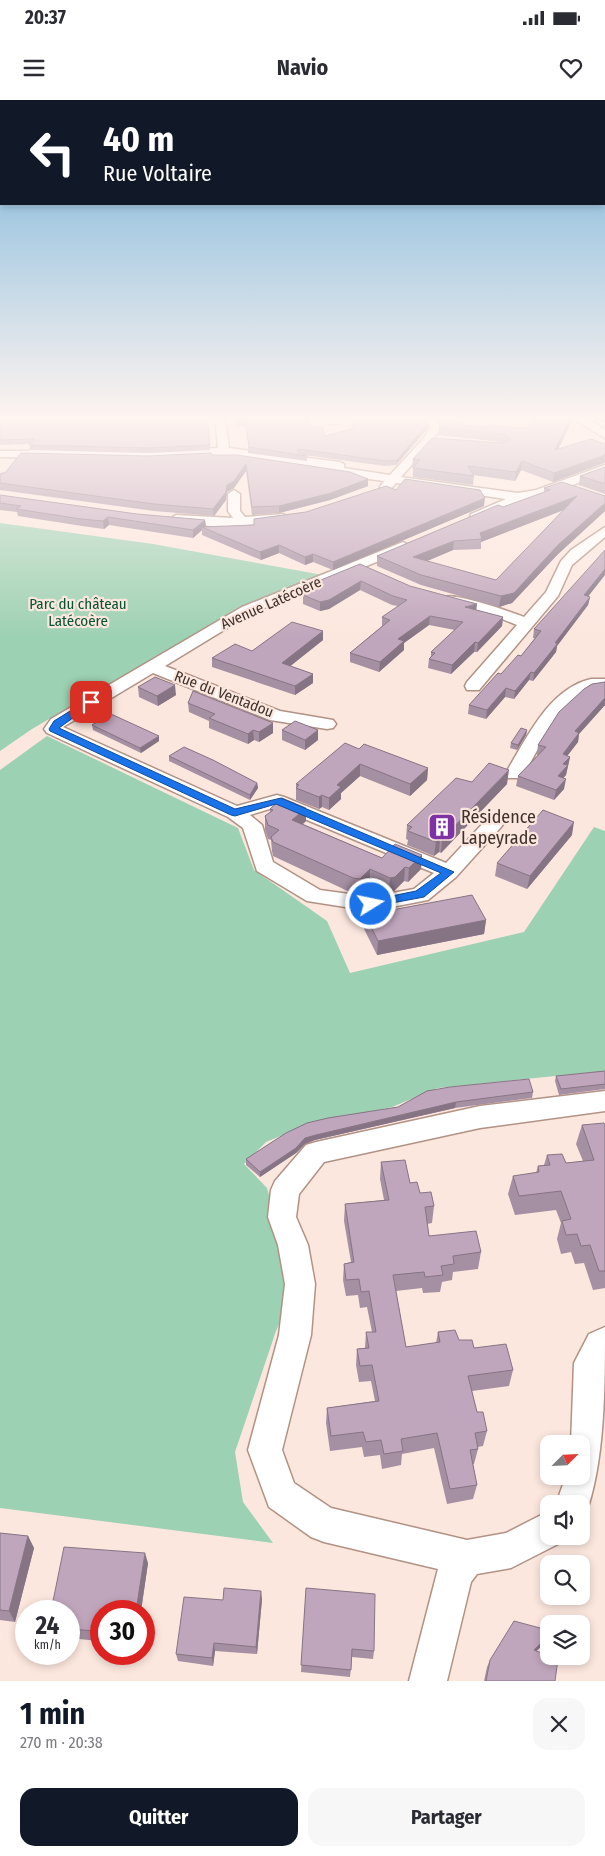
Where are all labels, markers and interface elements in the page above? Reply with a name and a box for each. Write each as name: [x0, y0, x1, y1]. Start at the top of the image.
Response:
text: 20:37: [25, 6, 66, 29]
icon: menu: [20, 54, 48, 82]
text: Navio: [277, 54, 328, 81]
icon: heart: [557, 54, 585, 82]
text: 40 m: [103, 118, 174, 160]
icon: left: [20, 120, 85, 185]
text: Rue Voltaire: [103, 160, 212, 187]
street label: Avenue Latécoère: [218, 573, 324, 633]
park label: Parc du château Latécoère: [29, 595, 127, 630]
street label: Rue du Ventadou: [172, 667, 276, 721]
pin: [70, 681, 112, 723]
icon: arrive: [77, 688, 105, 716]
place label: Résidence Lapeyrade: [461, 806, 537, 849]
building icon: Résidence Lapeyrade: [427, 812, 457, 842]
position arrow: [344, 877, 396, 929]
north arrow: [540, 1435, 590, 1485]
map controls: [540, 1435, 590, 1665]
button: sound: [540, 1495, 590, 1545]
button: search: [540, 1555, 590, 1605]
speed limit sign: 30: [90, 1600, 155, 1665]
text: 24: [36, 1611, 59, 1641]
button: layers: [540, 1615, 590, 1665]
text: km/h: [34, 1638, 61, 1652]
text: 1 min: [20, 1696, 85, 1732]
button: close: [533, 1698, 585, 1750]
text: 270 m · 20:38: [20, 1733, 103, 1752]
button: Quitter: [20, 1788, 298, 1846]
button: Partager: [308, 1788, 585, 1846]

